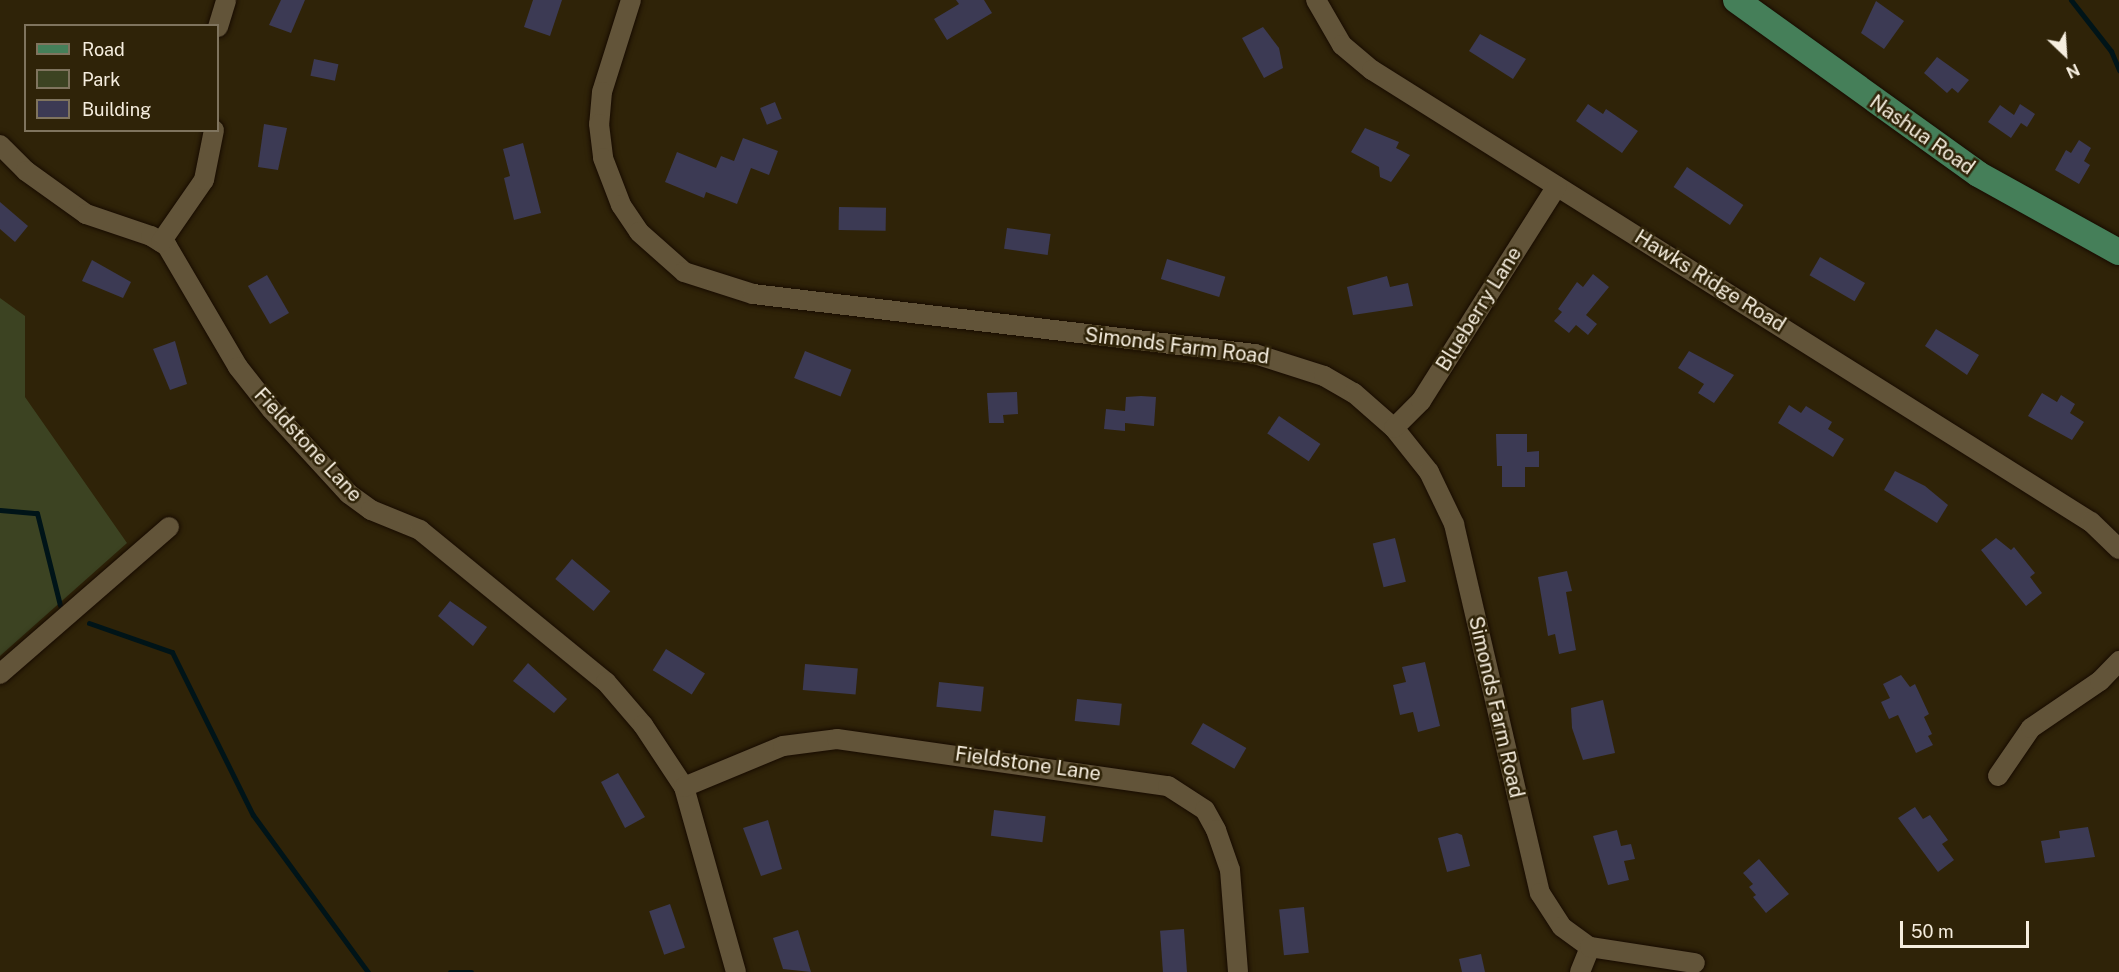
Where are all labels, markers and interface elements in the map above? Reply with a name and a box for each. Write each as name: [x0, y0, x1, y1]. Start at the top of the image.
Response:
legend: [24, 24, 219, 132]
north arrow: [2035, 24, 2095, 84]
text: Road: [82, 39, 125, 60]
text: N: [2063, 60, 2083, 82]
text: Park: [82, 69, 120, 90]
street label: Nashua Road: [1865, 90, 1979, 180]
text: Building: [82, 99, 151, 120]
street label: Hawks Ridge Road: [1630, 225, 1790, 337]
street label: Blueberry Lane: [1431, 242, 1527, 376]
street label: Simonds Farm Road: [1083, 323, 1271, 369]
street label: Fieldstone Lane: [249, 383, 367, 507]
street label: Simonds Farm Road: [1463, 614, 1529, 800]
street label: Fieldstone Lane: [953, 742, 1103, 786]
scale bar: [1903, 909, 2032, 947]
text: 50 m: [1911, 921, 1954, 942]

